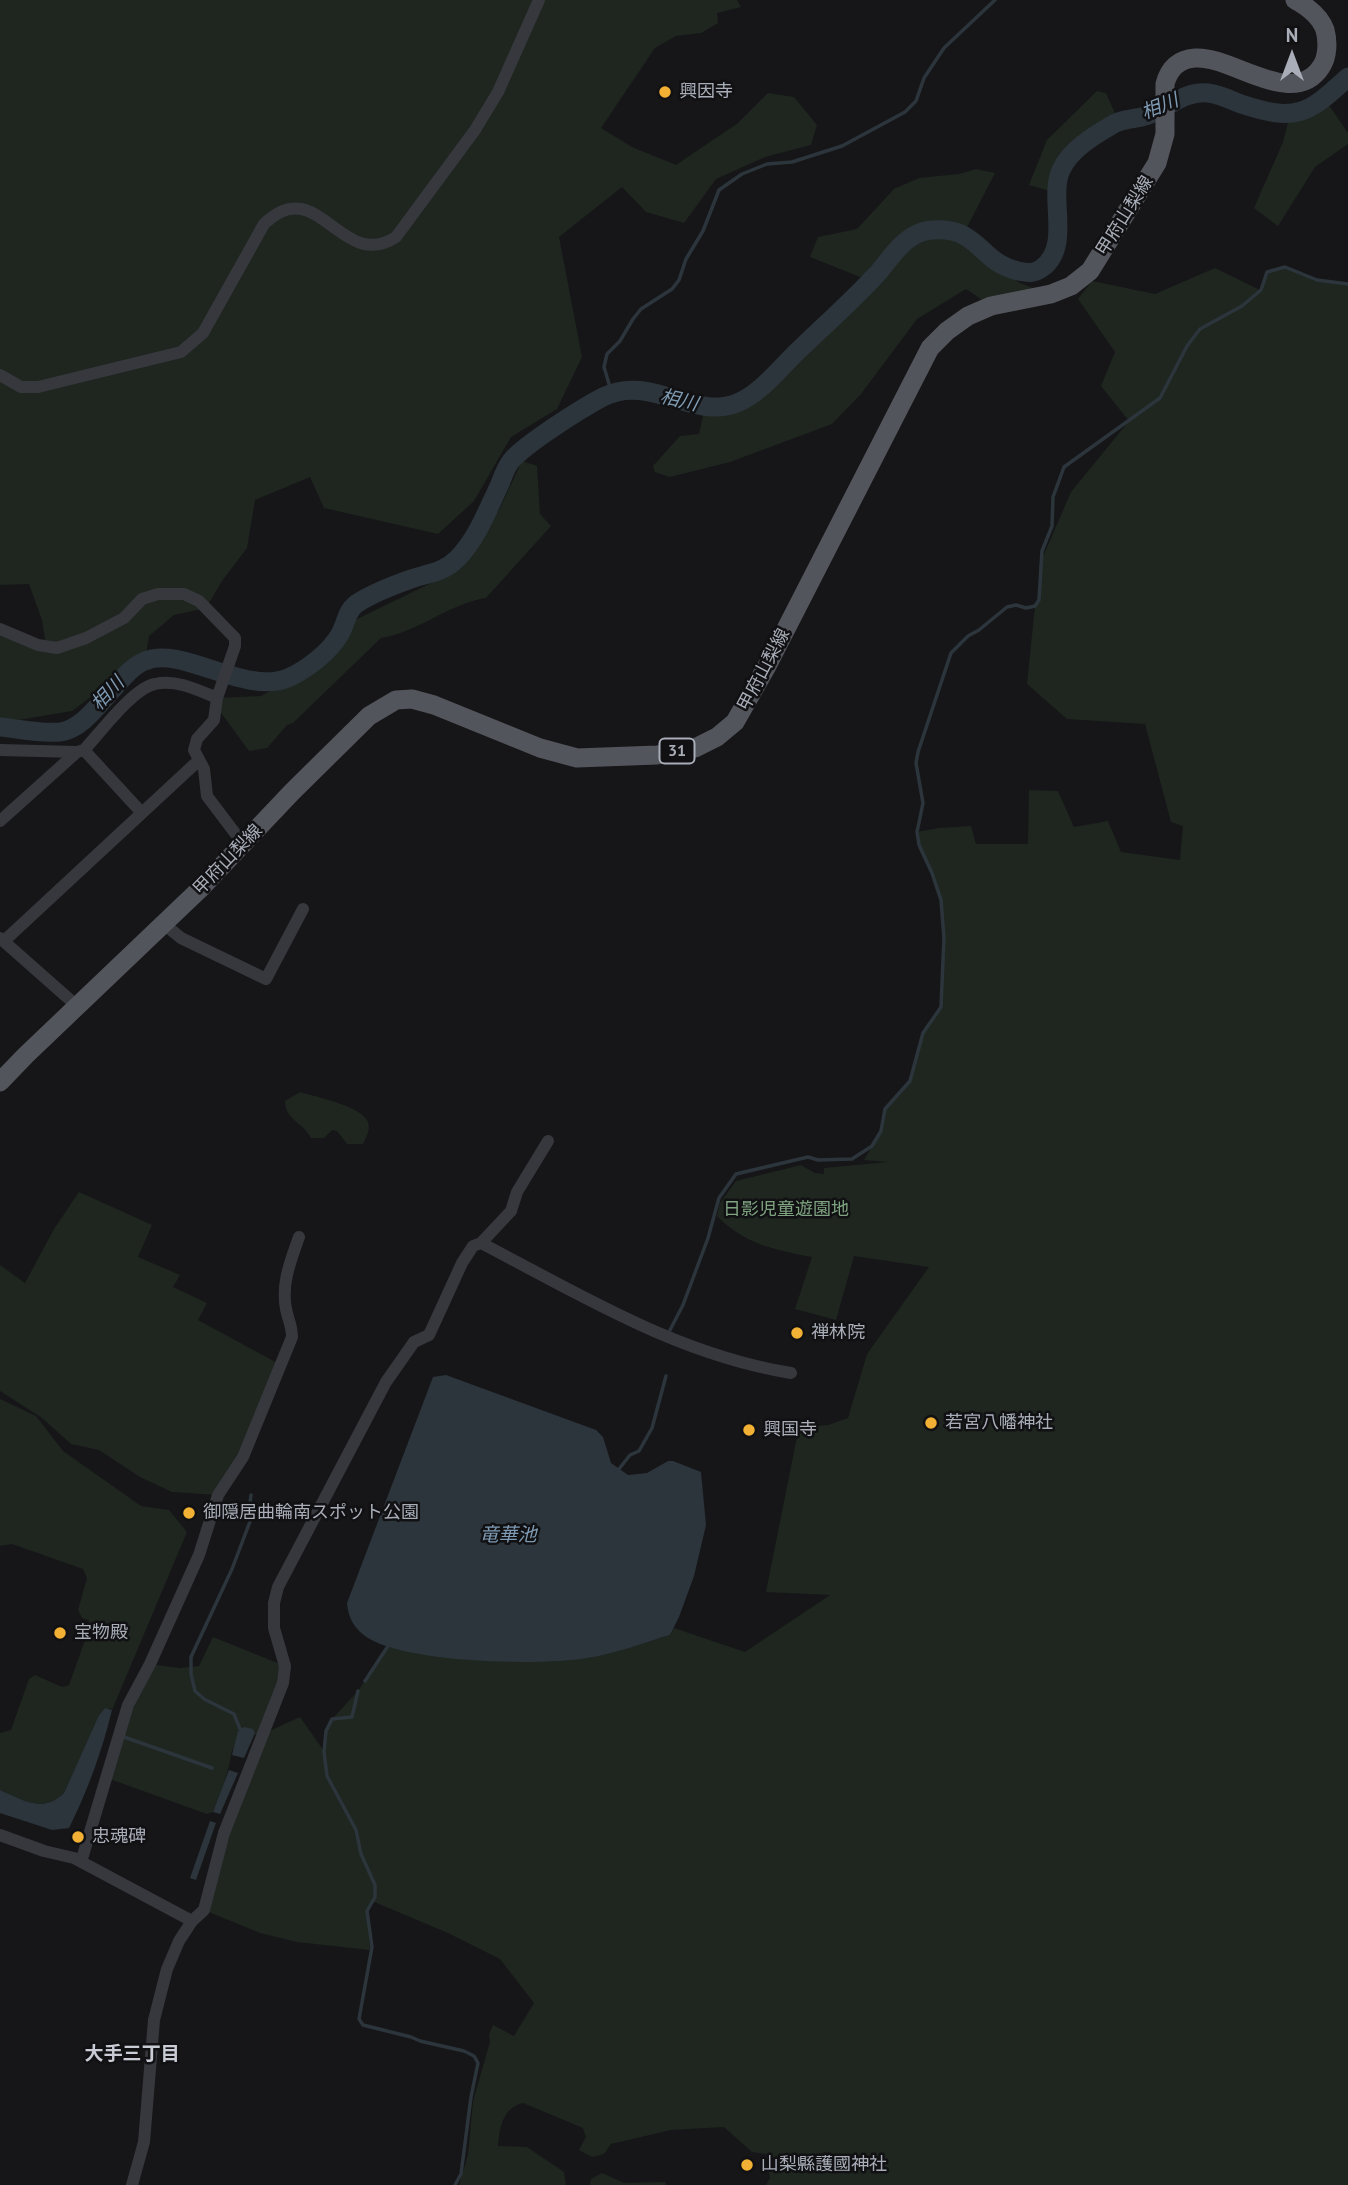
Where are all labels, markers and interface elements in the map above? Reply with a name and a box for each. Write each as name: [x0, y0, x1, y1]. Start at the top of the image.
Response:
north arrow: [1257, 21, 1327, 91]
text: N: [1286, 23, 1298, 47]
place label: 興因寺: [679, 81, 733, 103]
marker: 興因寺: [657, 84, 673, 100]
water label: 相川: [1138, 89, 1182, 125]
street label: 甲府山梨線: [1092, 172, 1158, 260]
water label: 相川: [658, 386, 700, 416]
street label: 甲府山梨線: [733, 625, 795, 715]
water label: 相川: [87, 672, 129, 716]
road number: 31: [660, 738, 694, 764]
street label: 甲府山梨線: [189, 820, 267, 900]
park label: 日影児童遊園地: [723, 1199, 849, 1221]
place label: 禅林院: [811, 1322, 865, 1344]
marker: 禅林院: [789, 1325, 805, 1341]
place label: 若宮八幡神社: [945, 1412, 1053, 1434]
marker: 若宮八幡神社: [923, 1415, 939, 1431]
place label: 興国寺: [763, 1419, 817, 1441]
marker: 興国寺: [741, 1422, 757, 1438]
place label: 御隠居曲輪南スポット公園: [203, 1502, 419, 1524]
marker: 御隠居曲輪南スポット公園: [181, 1505, 197, 1521]
water label: 竜華池: [480, 1525, 536, 1547]
place label: 宝物殿: [74, 1622, 128, 1644]
marker: 宝物殿: [52, 1625, 68, 1641]
place label: 忠魂碑: [92, 1826, 146, 1848]
marker: 忠魂碑: [70, 1829, 86, 1845]
district label: 大手三丁目: [85, 2044, 179, 2066]
place label: 山梨縣護國神社: [761, 2154, 887, 2176]
marker: 山梨縣護國神社: [739, 2157, 755, 2173]

